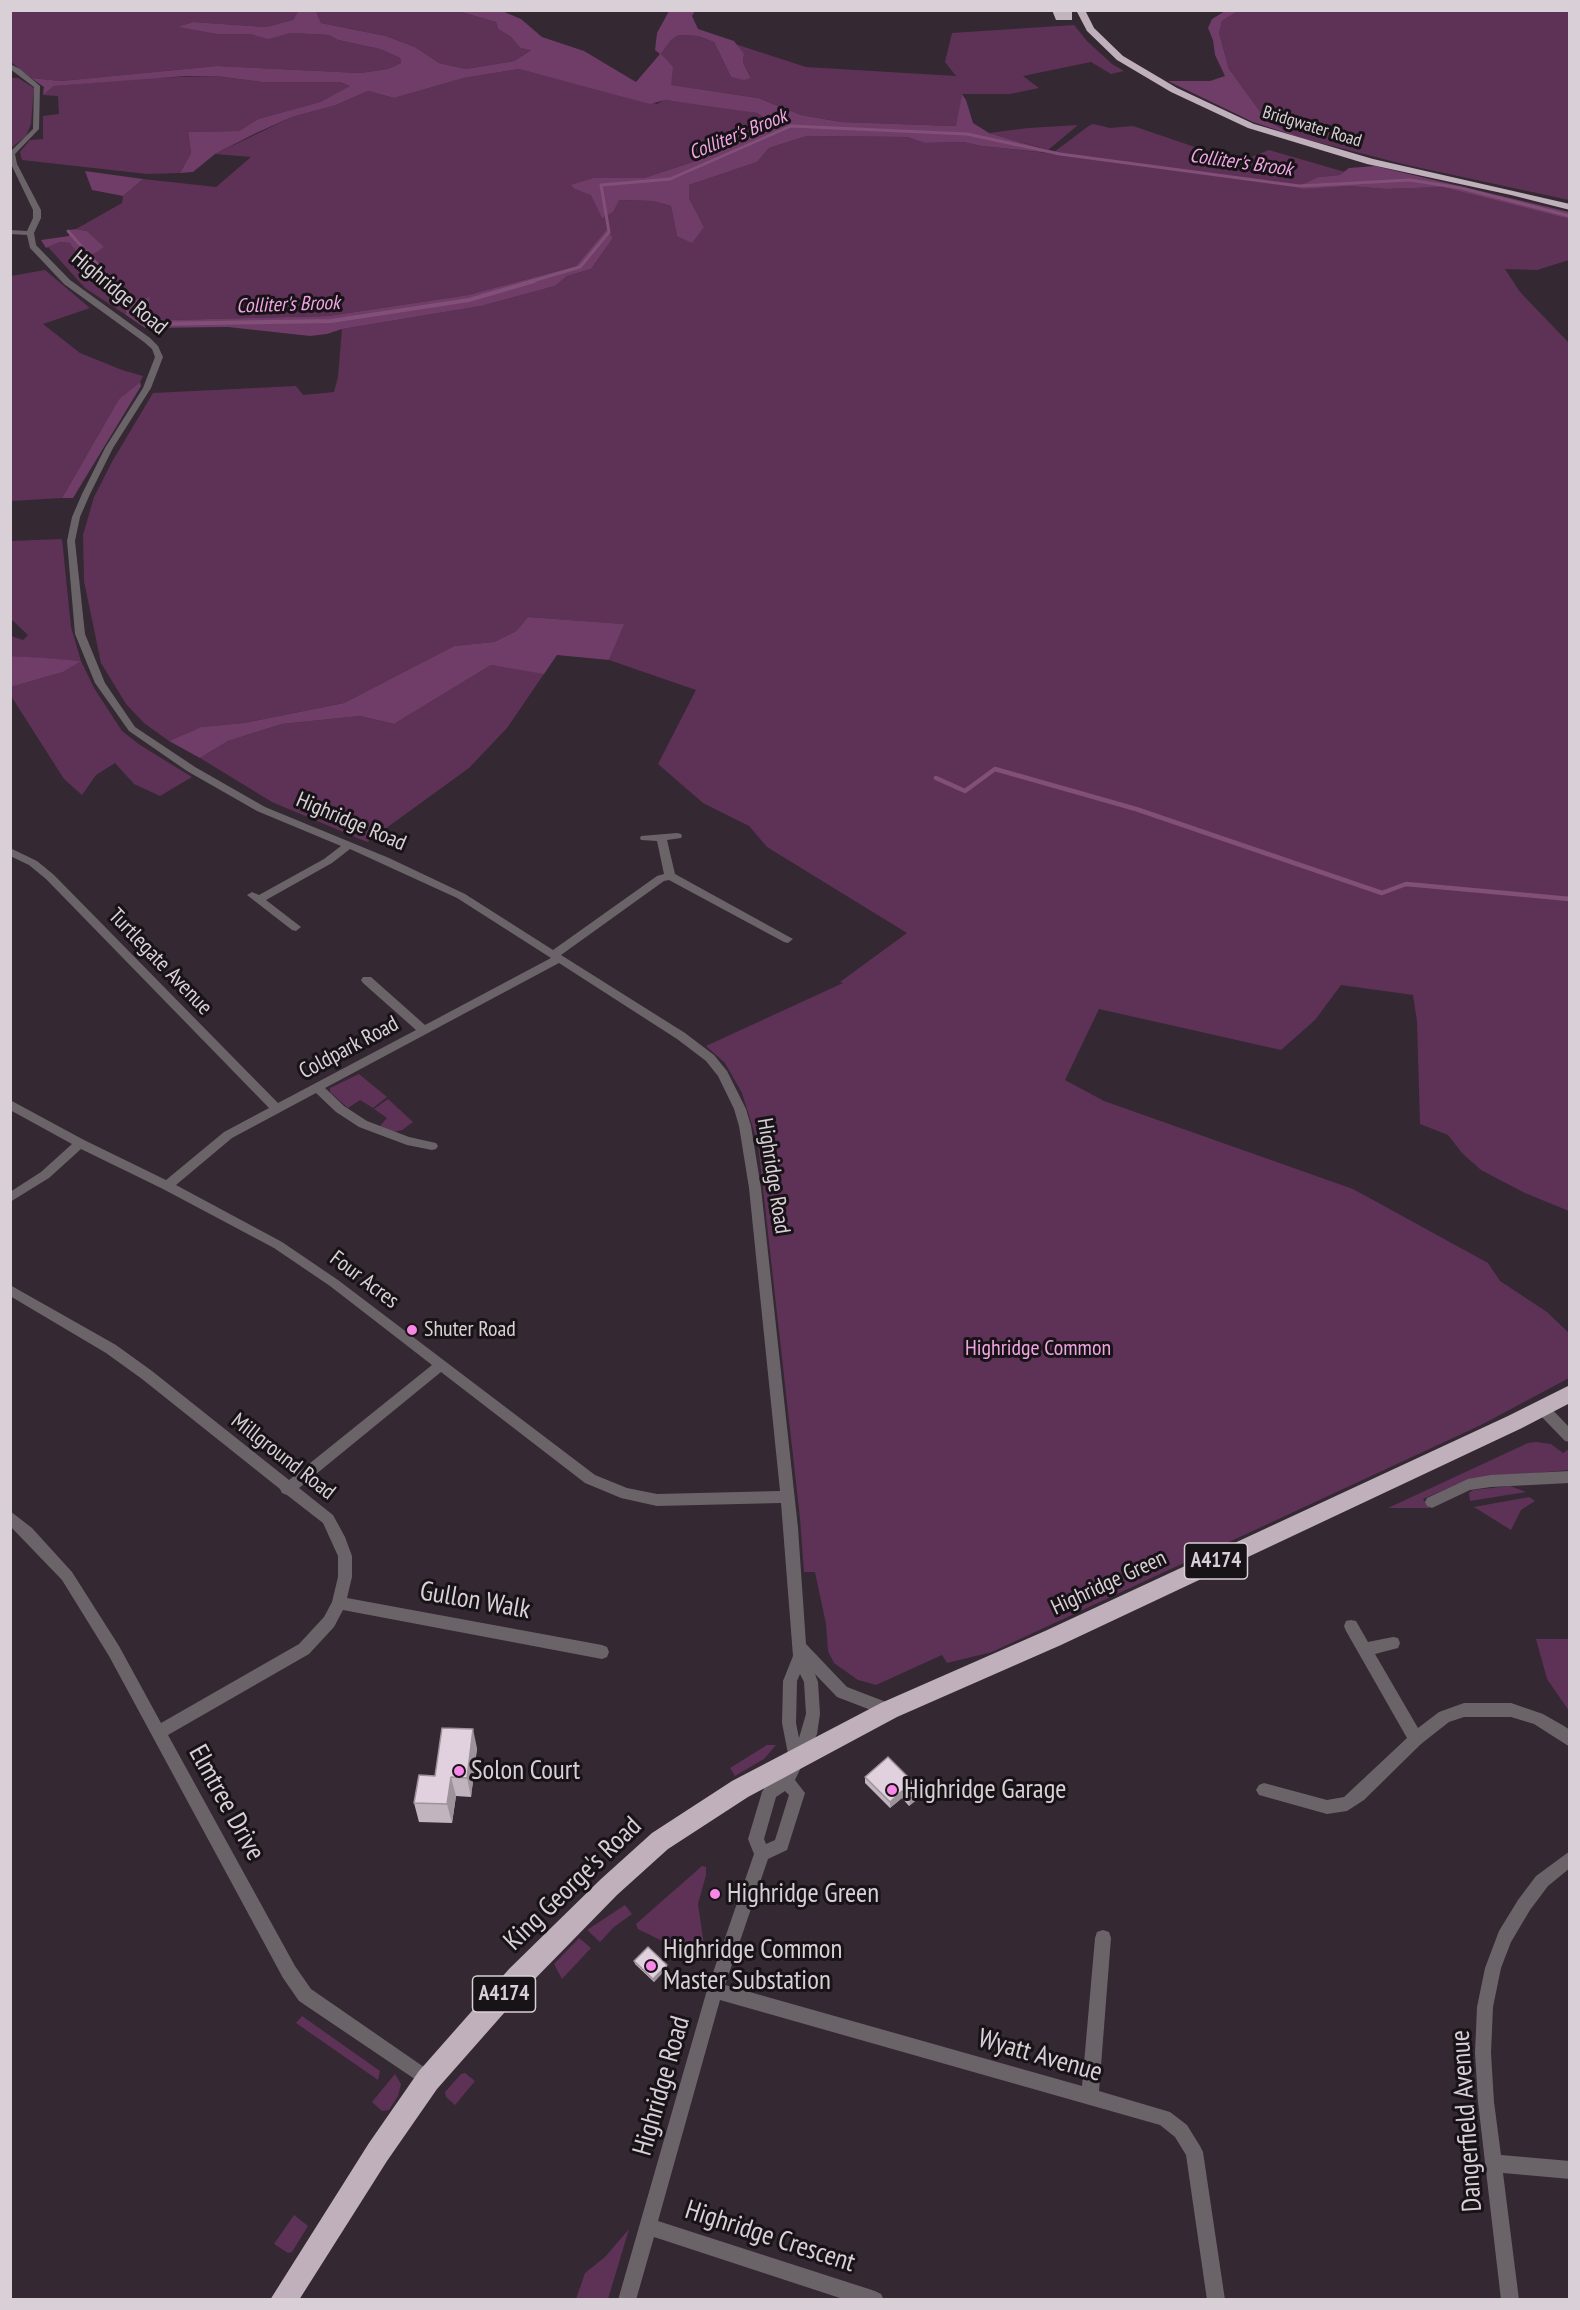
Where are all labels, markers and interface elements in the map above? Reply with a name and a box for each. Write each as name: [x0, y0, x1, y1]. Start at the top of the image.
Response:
street label: Bridgwater Road: [1260, 102, 1364, 152]
water label: Colliter's Brook: [686, 104, 790, 166]
water label: Colliter's Brook: [1188, 144, 1294, 182]
street label: Highridge Road: [66, 245, 172, 341]
water label: Colliter's Brook: [236, 291, 340, 319]
street label: Highridge Road: [292, 787, 410, 857]
street label: Turtlegate Avenue: [103, 903, 217, 1021]
street label: Coldpark Road: [295, 1011, 403, 1085]
street label: Highridge Road: [751, 1116, 795, 1236]
street label: Four Acres: [324, 1246, 404, 1314]
place label: Shuter Road: [424, 1317, 516, 1343]
marker: Shuter Road: [405, 1323, 419, 1337]
park label: Highridge Common: [965, 1336, 1111, 1362]
street label: Millground Road: [226, 1408, 340, 1506]
road number: A4174: [1184, 1543, 1248, 1579]
street label: Highridge Green: [1047, 1545, 1171, 1621]
street label: Gullon Walk: [417, 1575, 533, 1627]
street label: Elmtree Drive: [181, 1740, 271, 1866]
place label: Solon Court: [471, 1755, 580, 1787]
marker: Solon Court: [452, 1764, 466, 1778]
place label: Highridge Garage: [904, 1774, 1066, 1806]
marker: Highridge Garage: [885, 1783, 899, 1797]
street label: King George's Road: [498, 1810, 648, 1958]
place label: Highridge Green: [727, 1878, 879, 1910]
marker: Highridge Green: [708, 1887, 722, 1901]
place label: Highridge Common Master Substation: [663, 1934, 842, 1997]
marker: Highridge Common Master Substation: [644, 1959, 658, 1973]
road number: A4174: [472, 1976, 536, 2012]
street label: Highridge Road: [627, 2013, 697, 2159]
street label: Wyatt Avenue: [974, 2023, 1106, 2089]
street label: Dangerfield Avenue: [1444, 2029, 1490, 2213]
street label: Highridge Crescent: [681, 2194, 859, 2280]

